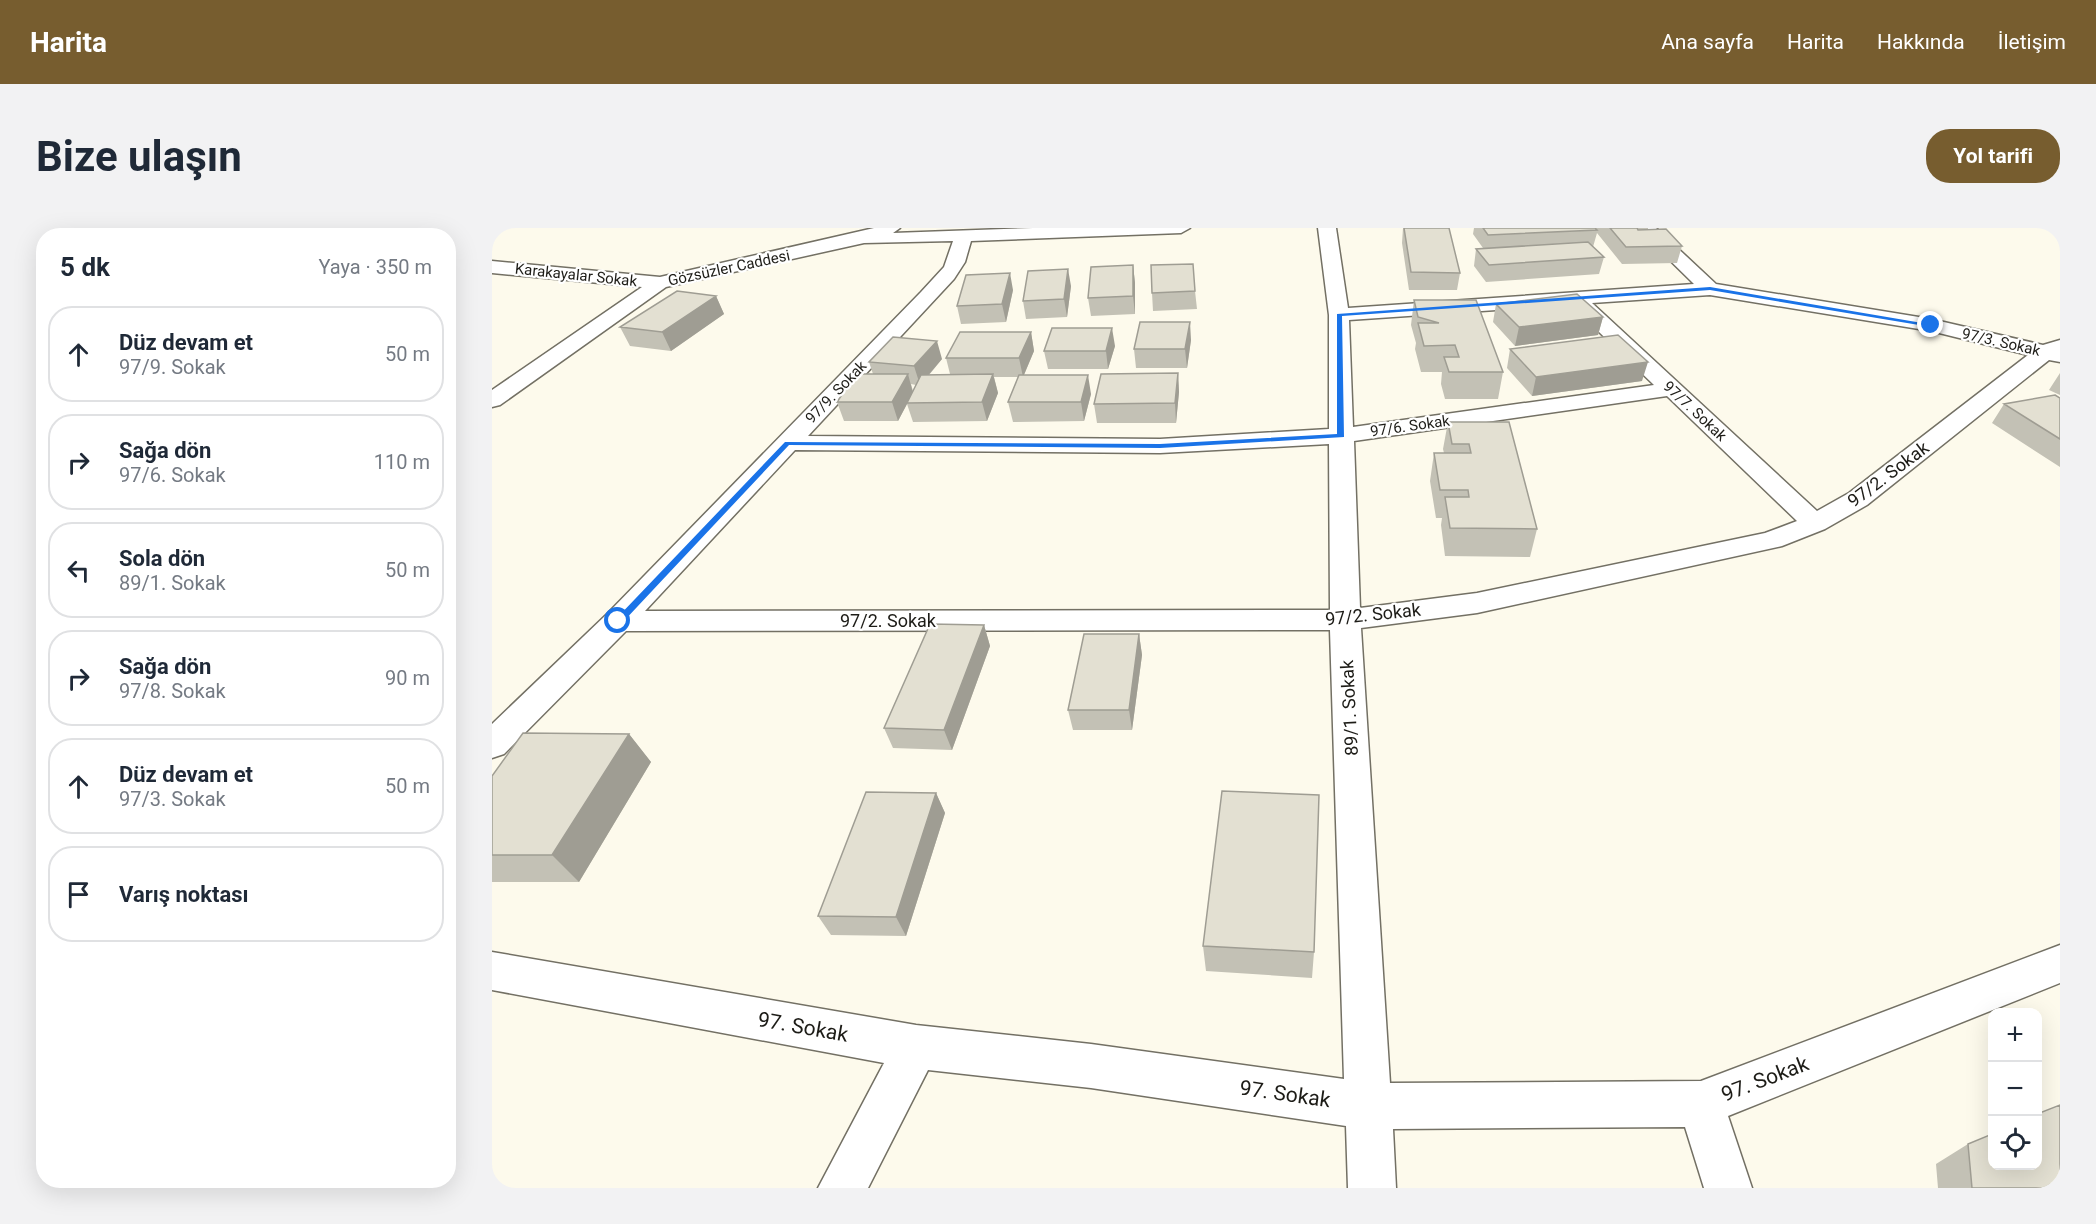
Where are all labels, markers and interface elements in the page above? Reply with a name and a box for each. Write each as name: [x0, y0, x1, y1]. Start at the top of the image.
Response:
text: Harita: [30, 26, 107, 59]
text: Ana sayfa: [1661, 30, 1754, 54]
text: Harita: [1787, 30, 1844, 54]
text: Hakkında: [1877, 30, 1965, 54]
text: İletişim: [1998, 30, 2066, 54]
button: Yol tarifi: [1926, 129, 2060, 183]
text: Bize ulaşın: [36, 132, 242, 181]
street label: Gözsüzler Caddesi: [666, 246, 792, 290]
text: 5 dk: [60, 252, 110, 282]
text: Yaya · 350 m: [318, 255, 432, 279]
street label: Karakayalar Sokak: [514, 260, 638, 290]
route end: [1917, 311, 1943, 337]
street label: 97/3. Sokak: [1960, 324, 2042, 360]
text: Düz devam et: [119, 330, 253, 355]
icon: ahead: [62, 338, 95, 371]
text: 50 m: [385, 342, 430, 366]
text: 97/9. Sokak: [119, 355, 226, 379]
street label: 97/9. Sokak: [802, 357, 871, 427]
street label: 97/7. Sokak: [1660, 377, 1731, 445]
street label: 97/6. Sokak: [1369, 411, 1451, 440]
street label: 97/2. Sokak: [1843, 436, 1933, 511]
text: Sağa dön: [119, 438, 211, 463]
icon: right: [62, 446, 95, 479]
text: 110 m: [374, 450, 430, 474]
text: 97/6. Sokak: [119, 463, 226, 487]
text: Sola dön: [119, 546, 205, 571]
icon: left: [62, 554, 95, 587]
text: 50 m: [385, 558, 430, 582]
text: 89/1. Sokak: [119, 571, 226, 595]
street label: 97/2. Sokak: [1324, 598, 1423, 629]
route start: [604, 607, 630, 633]
street label: 97/2. Sokak: [840, 610, 937, 631]
text: Sağa dön: [119, 654, 211, 679]
street label: 89/1. Sokak: [1336, 659, 1362, 756]
icon: right: [62, 662, 95, 695]
text: 90 m: [385, 666, 430, 690]
text: 97/8. Sokak: [119, 679, 226, 703]
text: Düz devam et: [119, 762, 253, 787]
icon: ahead: [62, 770, 95, 803]
text: 50 m: [385, 774, 430, 798]
text: 97/3. Sokak: [119, 787, 226, 811]
icon: arrive: [62, 878, 95, 911]
text: Varış noktası: [119, 882, 249, 907]
street label: 97. Sokak: [756, 1007, 850, 1047]
map controls: [1988, 1008, 2042, 1170]
button: +: [1988, 1008, 2042, 1062]
street label: 97. Sokak: [1718, 1051, 1812, 1107]
button: −: [1988, 1062, 2042, 1116]
street label: 97. Sokak: [1238, 1076, 1332, 1112]
button: locate: [1988, 1116, 2042, 1170]

